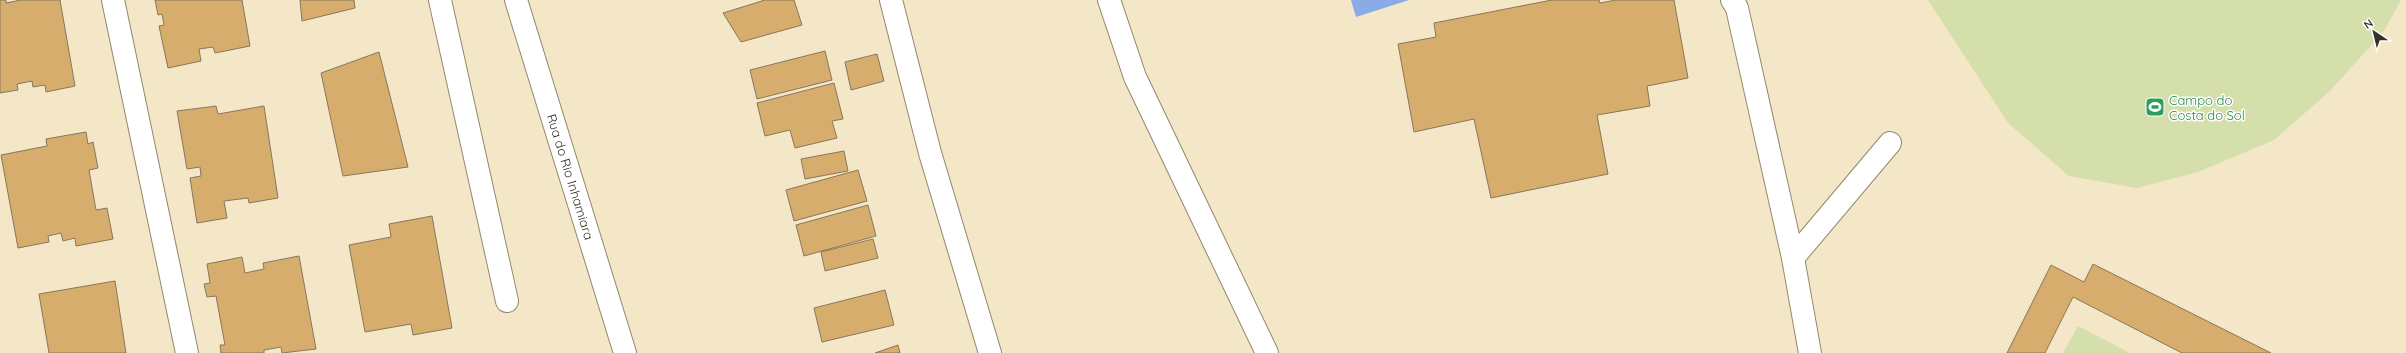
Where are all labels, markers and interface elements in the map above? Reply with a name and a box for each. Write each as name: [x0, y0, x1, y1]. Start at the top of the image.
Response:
north arrow: [2354, 12, 2394, 52]
text: N: [2361, 16, 2376, 32]
place label: Campo do Costa do Sol: [2169, 92, 2245, 123]
sports icon: Campo do Costa do Sol: [2144, 96, 2166, 118]
street label: Rua do Rio Inhamiara: [544, 112, 598, 242]

